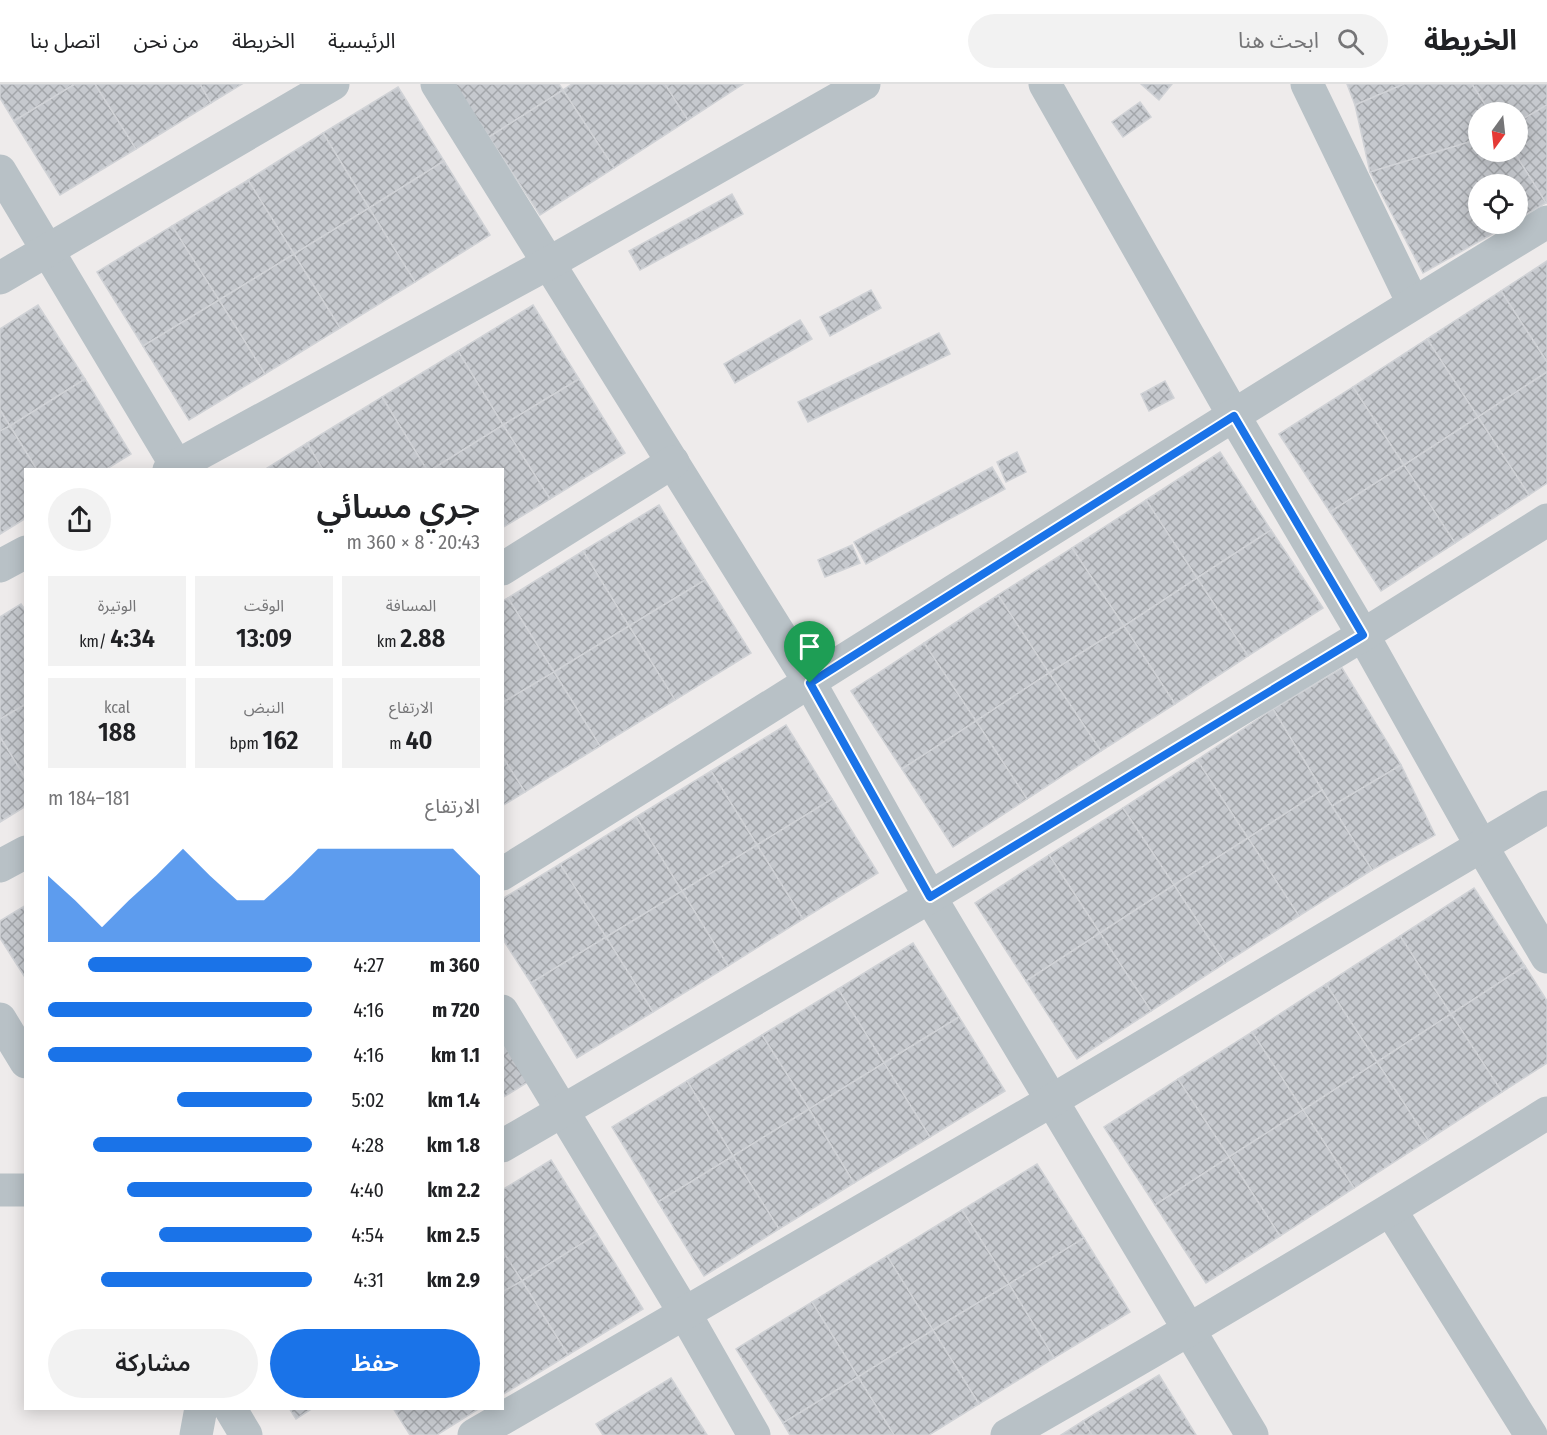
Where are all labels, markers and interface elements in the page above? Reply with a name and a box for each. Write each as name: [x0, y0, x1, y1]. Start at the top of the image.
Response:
search box: [968, 14, 1388, 68]
text: الخريطة: [1424, 24, 1517, 57]
icon: search: [1334, 25, 1367, 58]
text: ابحث هنا: [1238, 27, 1319, 54]
text: اتصل بنا: [30, 28, 100, 54]
text: من نحن: [133, 28, 199, 54]
text: الخريطة: [232, 28, 295, 54]
text: الرئيسية: [328, 28, 396, 54]
north arrow: [1468, 102, 1528, 162]
map controls: [1468, 102, 1528, 234]
button: locate: [1468, 174, 1528, 234]
text: جري مسائي: [316, 487, 480, 527]
button: share: [48, 488, 111, 551]
text: 20:43 · 8 × 360 m: [347, 530, 480, 554]
text: الوتيرة: [98, 596, 136, 615]
text: الوقت: [244, 596, 284, 615]
text: المسافة: [386, 596, 436, 615]
pin: [784, 621, 835, 683]
text: 4:34: [110, 623, 155, 654]
text: 13:09: [236, 623, 292, 654]
text: 2.88: [400, 623, 445, 654]
icon: arrive: [793, 630, 826, 663]
text: /km: [79, 632, 110, 651]
text: km: [377, 632, 400, 651]
text: kcal: [104, 698, 130, 717]
text: النبض: [244, 698, 284, 717]
text: الارتفاع: [389, 698, 433, 717]
text: 188: [98, 717, 136, 748]
text: 162: [263, 725, 299, 756]
text: 40: [405, 725, 433, 756]
text: bpm: [229, 734, 263, 753]
text: m: [389, 734, 405, 753]
text: 181–184 m: [48, 786, 130, 810]
text: الارتفاع: [425, 794, 480, 818]
text: 4:27: [353, 953, 384, 977]
text: 360 m: [430, 953, 480, 977]
text: 4:16: [353, 998, 384, 1022]
text: 720 m: [432, 998, 480, 1022]
text: 4:16: [353, 1043, 384, 1067]
text: 1.1 km: [431, 1043, 480, 1067]
text: 5:02: [352, 1088, 384, 1112]
text: 1.4 km: [427, 1088, 480, 1112]
text: 4:28: [351, 1133, 384, 1157]
text: 1.8 km: [427, 1133, 480, 1157]
text: 4:40: [350, 1178, 384, 1202]
text: 2.2 km: [427, 1178, 480, 1202]
text: 4:54: [351, 1223, 384, 1247]
text: 2.5 km: [427, 1223, 480, 1247]
text: 4:31: [354, 1268, 384, 1292]
text: 2.9 km: [427, 1268, 480, 1292]
button: مشاركة: [48, 1329, 258, 1398]
button: حفظ: [270, 1329, 480, 1398]

